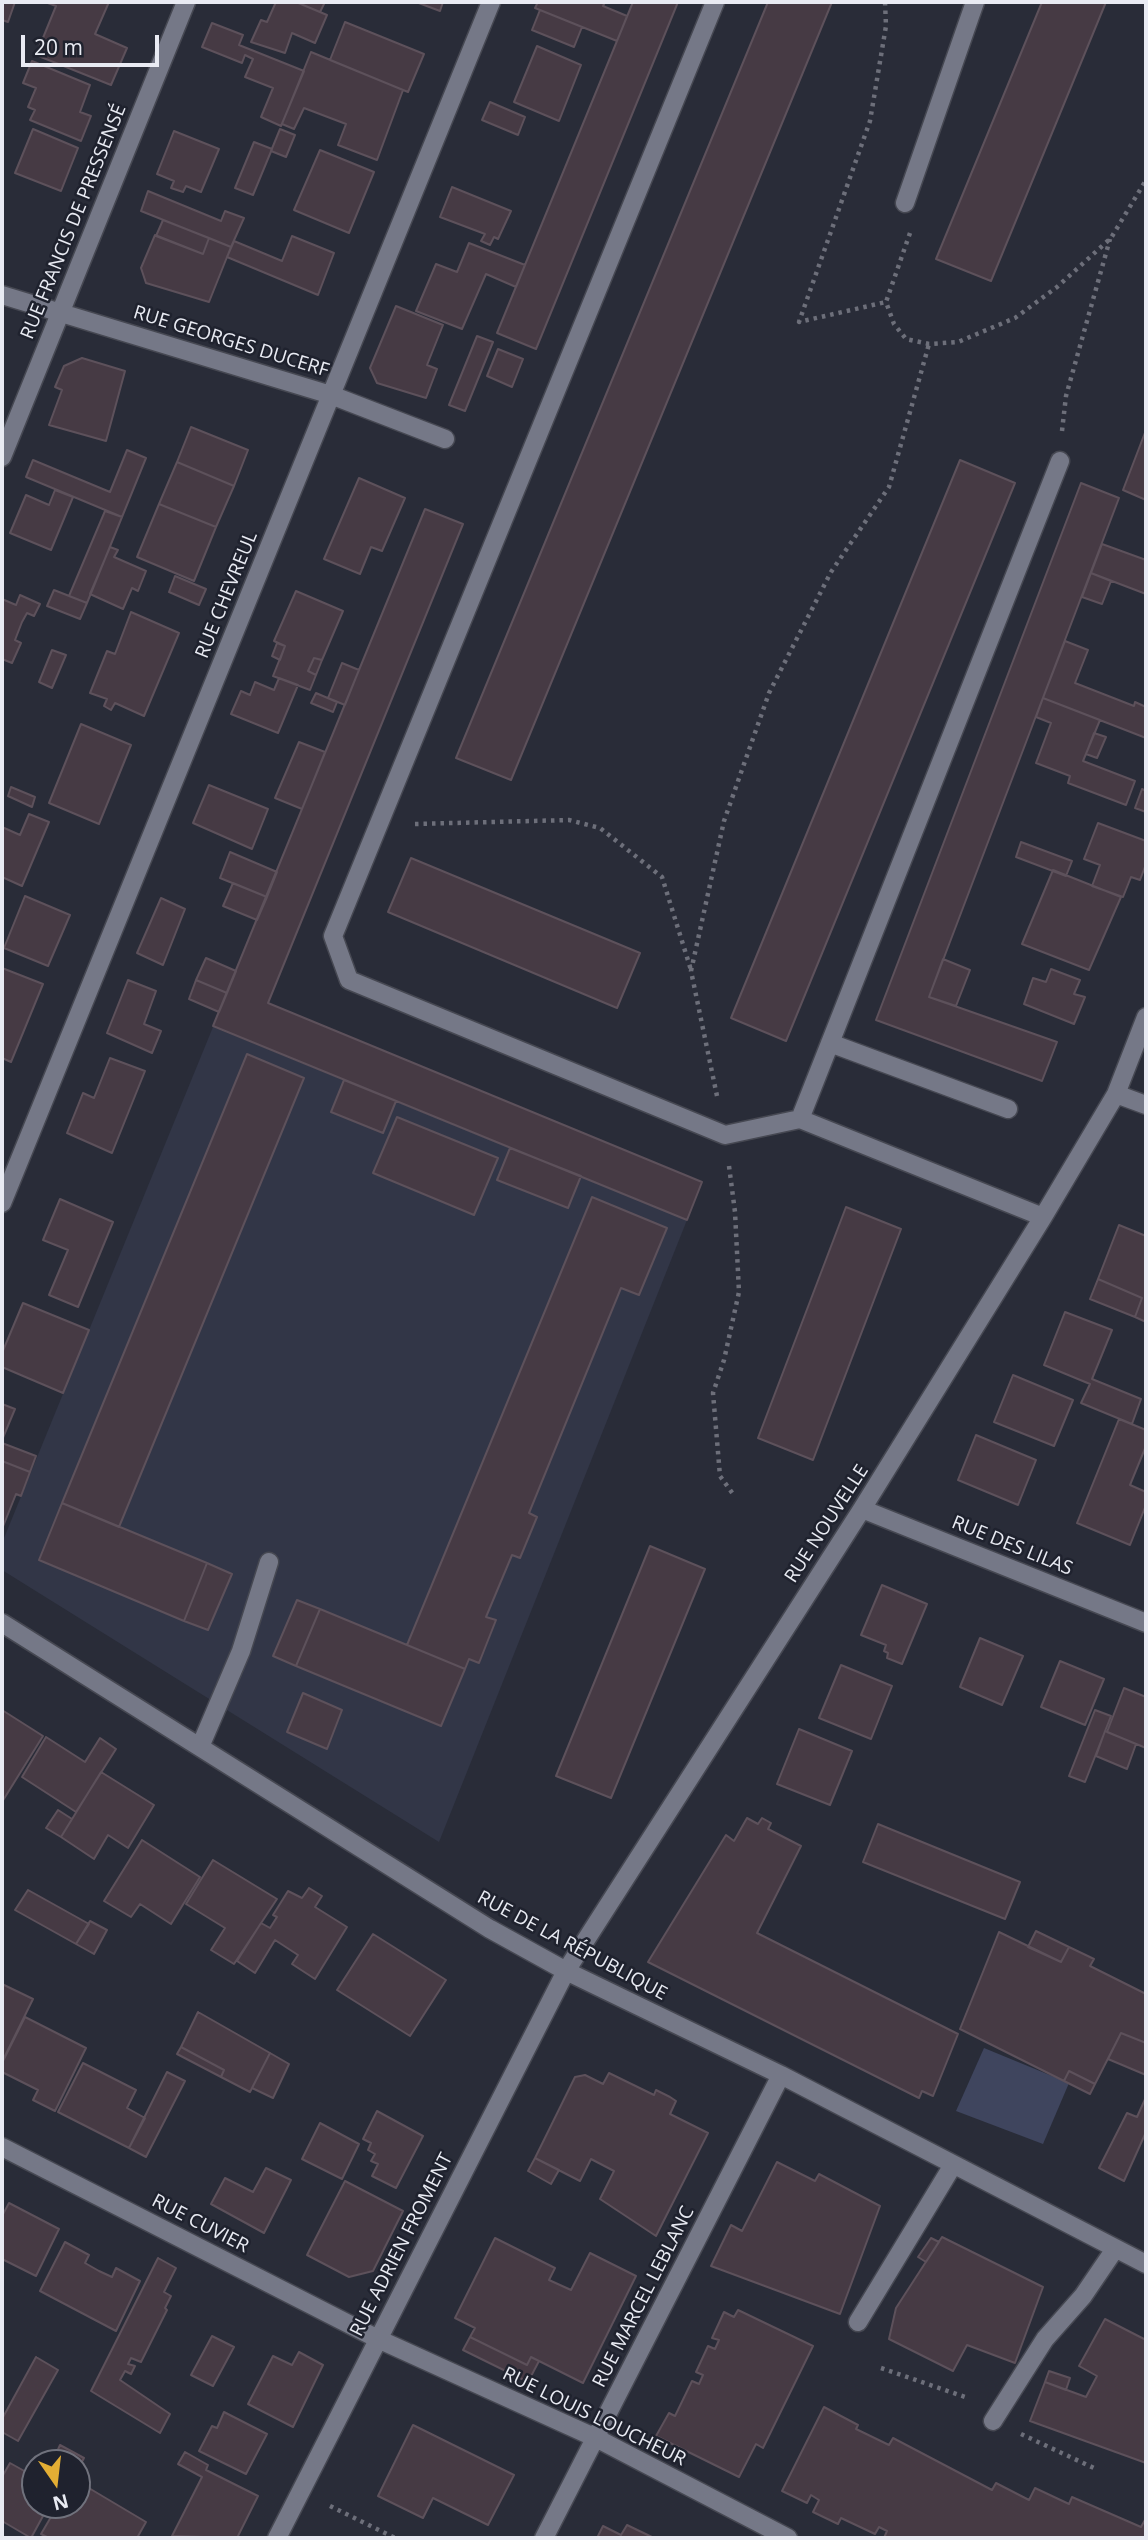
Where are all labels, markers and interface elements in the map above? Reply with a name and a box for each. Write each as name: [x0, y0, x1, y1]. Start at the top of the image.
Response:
scale bar: [24, 21, 163, 65]
text: 20 m: [34, 33, 83, 61]
street label: RUE FRANCIS DE PRESSENSÉ: [16, 101, 132, 343]
street label: RUE GEORGES DUCERF: [130, 301, 332, 383]
street label: RUE CHEVREUL: [191, 528, 263, 662]
street label: RUE NOUVELLE: [780, 1461, 874, 1587]
street label: RUE DES LILAS: [948, 1511, 1076, 1581]
street label: RUE DE LA RÉPUBLIQUE: [473, 1886, 671, 2006]
street label: RUE ADRIEN FROMENT: [346, 2150, 458, 2340]
street label: RUE CUVIER: [148, 2190, 252, 2258]
street label: RUE MARCEL LEBLANC: [588, 2203, 700, 2391]
street label: RUE LOUIS LOUCHEUR: [499, 2363, 689, 2471]
north arrow: [21, 2449, 91, 2519]
text: N: [50, 2488, 71, 2517]

